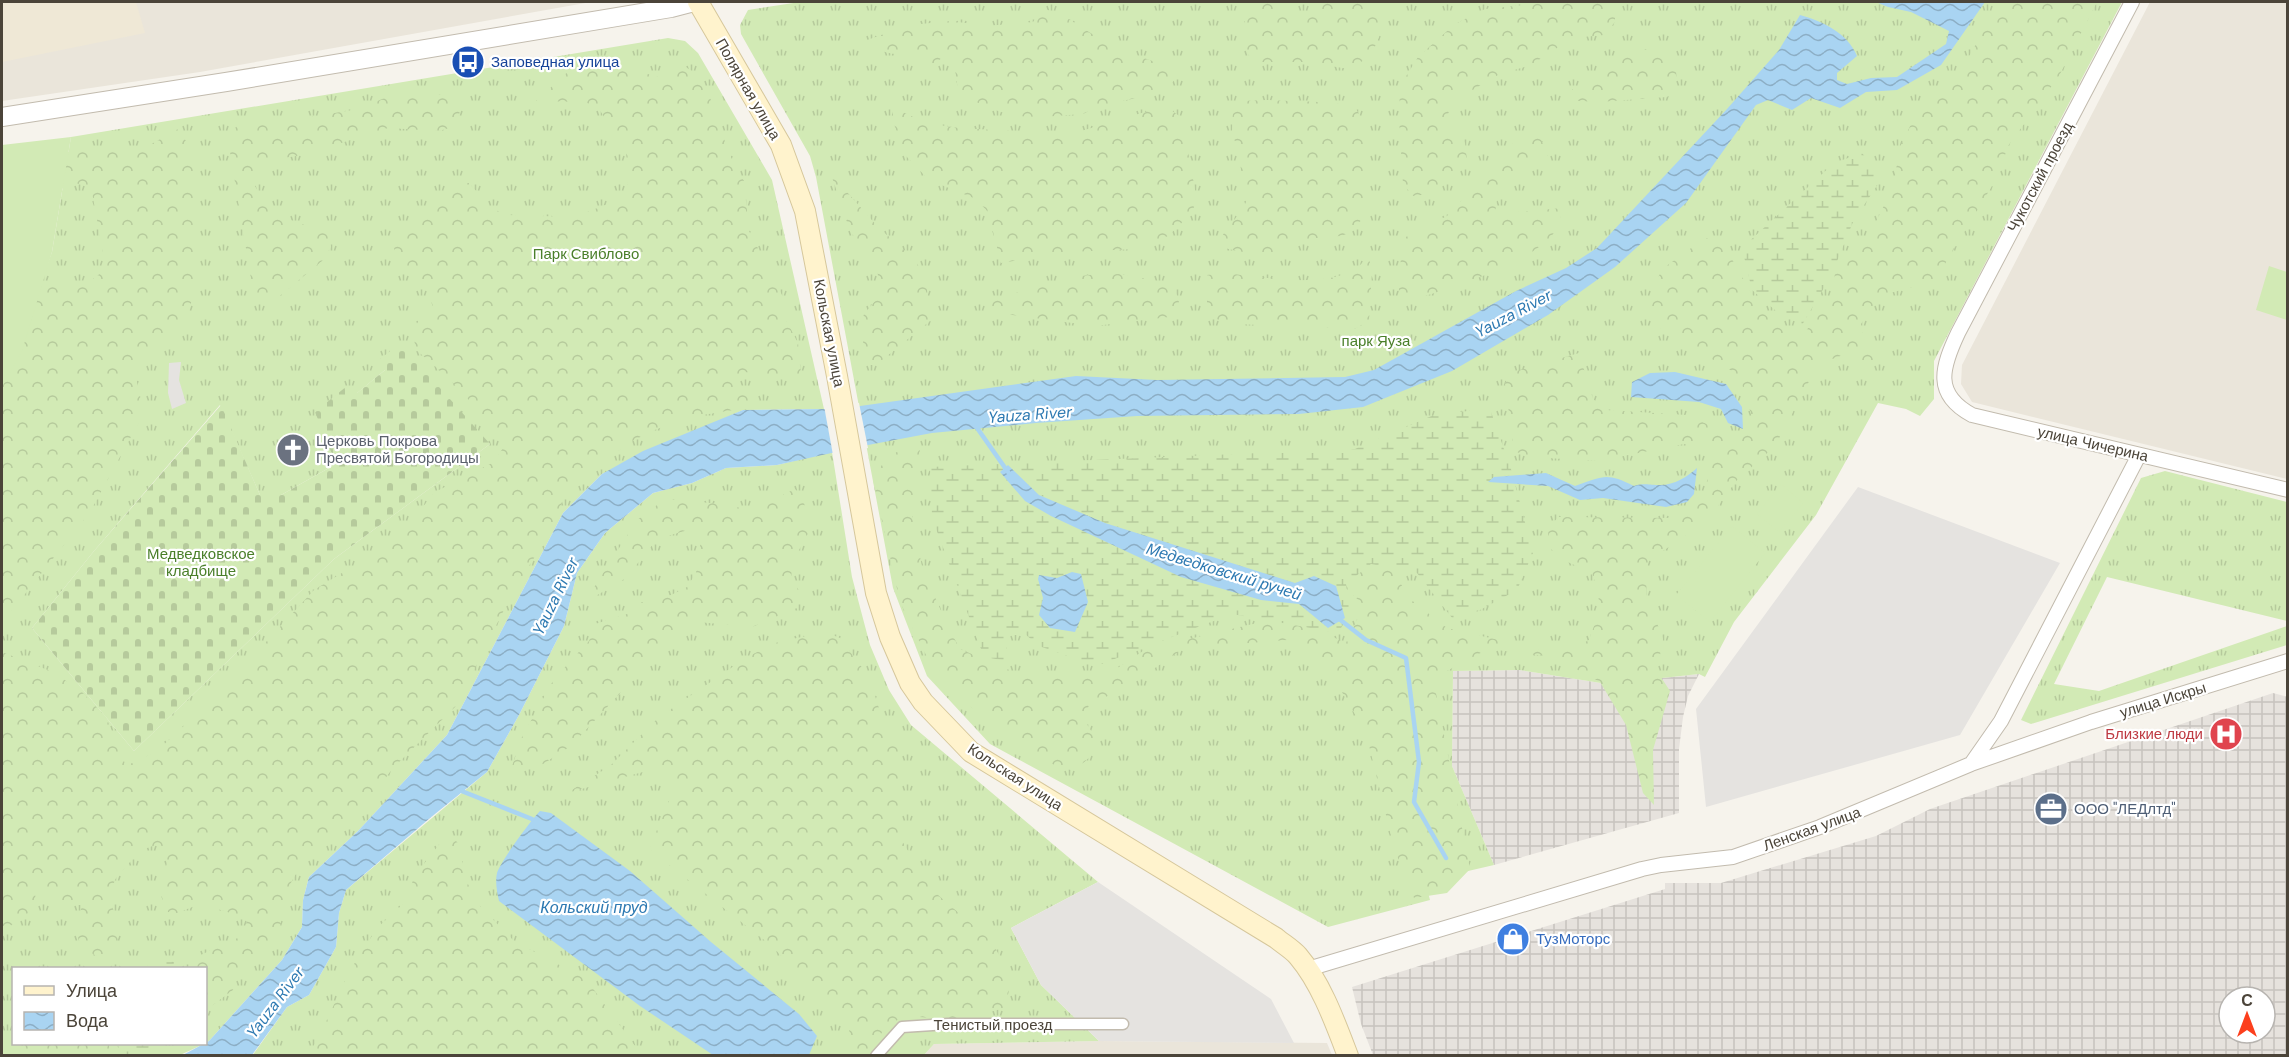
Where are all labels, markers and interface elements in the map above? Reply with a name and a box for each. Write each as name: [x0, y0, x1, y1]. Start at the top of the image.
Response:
street label: Полярная улица: [711, 35, 785, 144]
bus stop icon: Заповедная улица: [450, 44, 486, 80]
place label: Заповедная улица: [491, 52, 620, 72]
street label: Чукотский проезд: [2003, 118, 2078, 235]
park label: Парк Свиблово: [533, 244, 639, 264]
street label: Кольская улица: [809, 277, 849, 389]
water label: Yauza River: [1471, 284, 1556, 342]
park label: парк Яуза: [1342, 331, 1411, 351]
water label: Yauza River: [987, 401, 1074, 428]
street label: улица Чичерина: [2036, 422, 2151, 467]
place label: Церковь Покрова Пресвятой Богородицы: [316, 431, 479, 468]
church icon: Церковь Покрова Пресвятой Богородицы: [275, 432, 311, 468]
water label: Медведковский ручей: [1144, 538, 1304, 605]
park label: Медведковское кладбище: [147, 544, 255, 581]
water label: Yauza River: [528, 553, 584, 639]
street label: улица Искры: [2117, 677, 2209, 723]
hospital icon: Близкие люди: [2208, 716, 2244, 752]
place label: Близкие люди: [2105, 724, 2203, 744]
street label: Кольская улица: [964, 739, 1067, 816]
office icon: ООО "ЛЕДлтд": [2033, 791, 2069, 827]
place label: ООО "ЛЕДлтд": [2074, 799, 2176, 819]
street label: Ленская улица: [1760, 802, 1864, 856]
water label: Кольский пруд: [540, 897, 648, 918]
shop icon: ТузМоторс: [1495, 921, 1531, 957]
place label: ТузМоторс: [1536, 929, 1611, 949]
water label: Yauza River: [242, 962, 310, 1042]
legend: [12, 967, 207, 1045]
text: Улица: [66, 979, 118, 1003]
north arrow: [2217, 985, 2277, 1045]
text: С: [2241, 990, 2253, 1011]
text: Вода: [66, 1009, 109, 1033]
street label: Тенистый проезд: [934, 1015, 1053, 1035]

